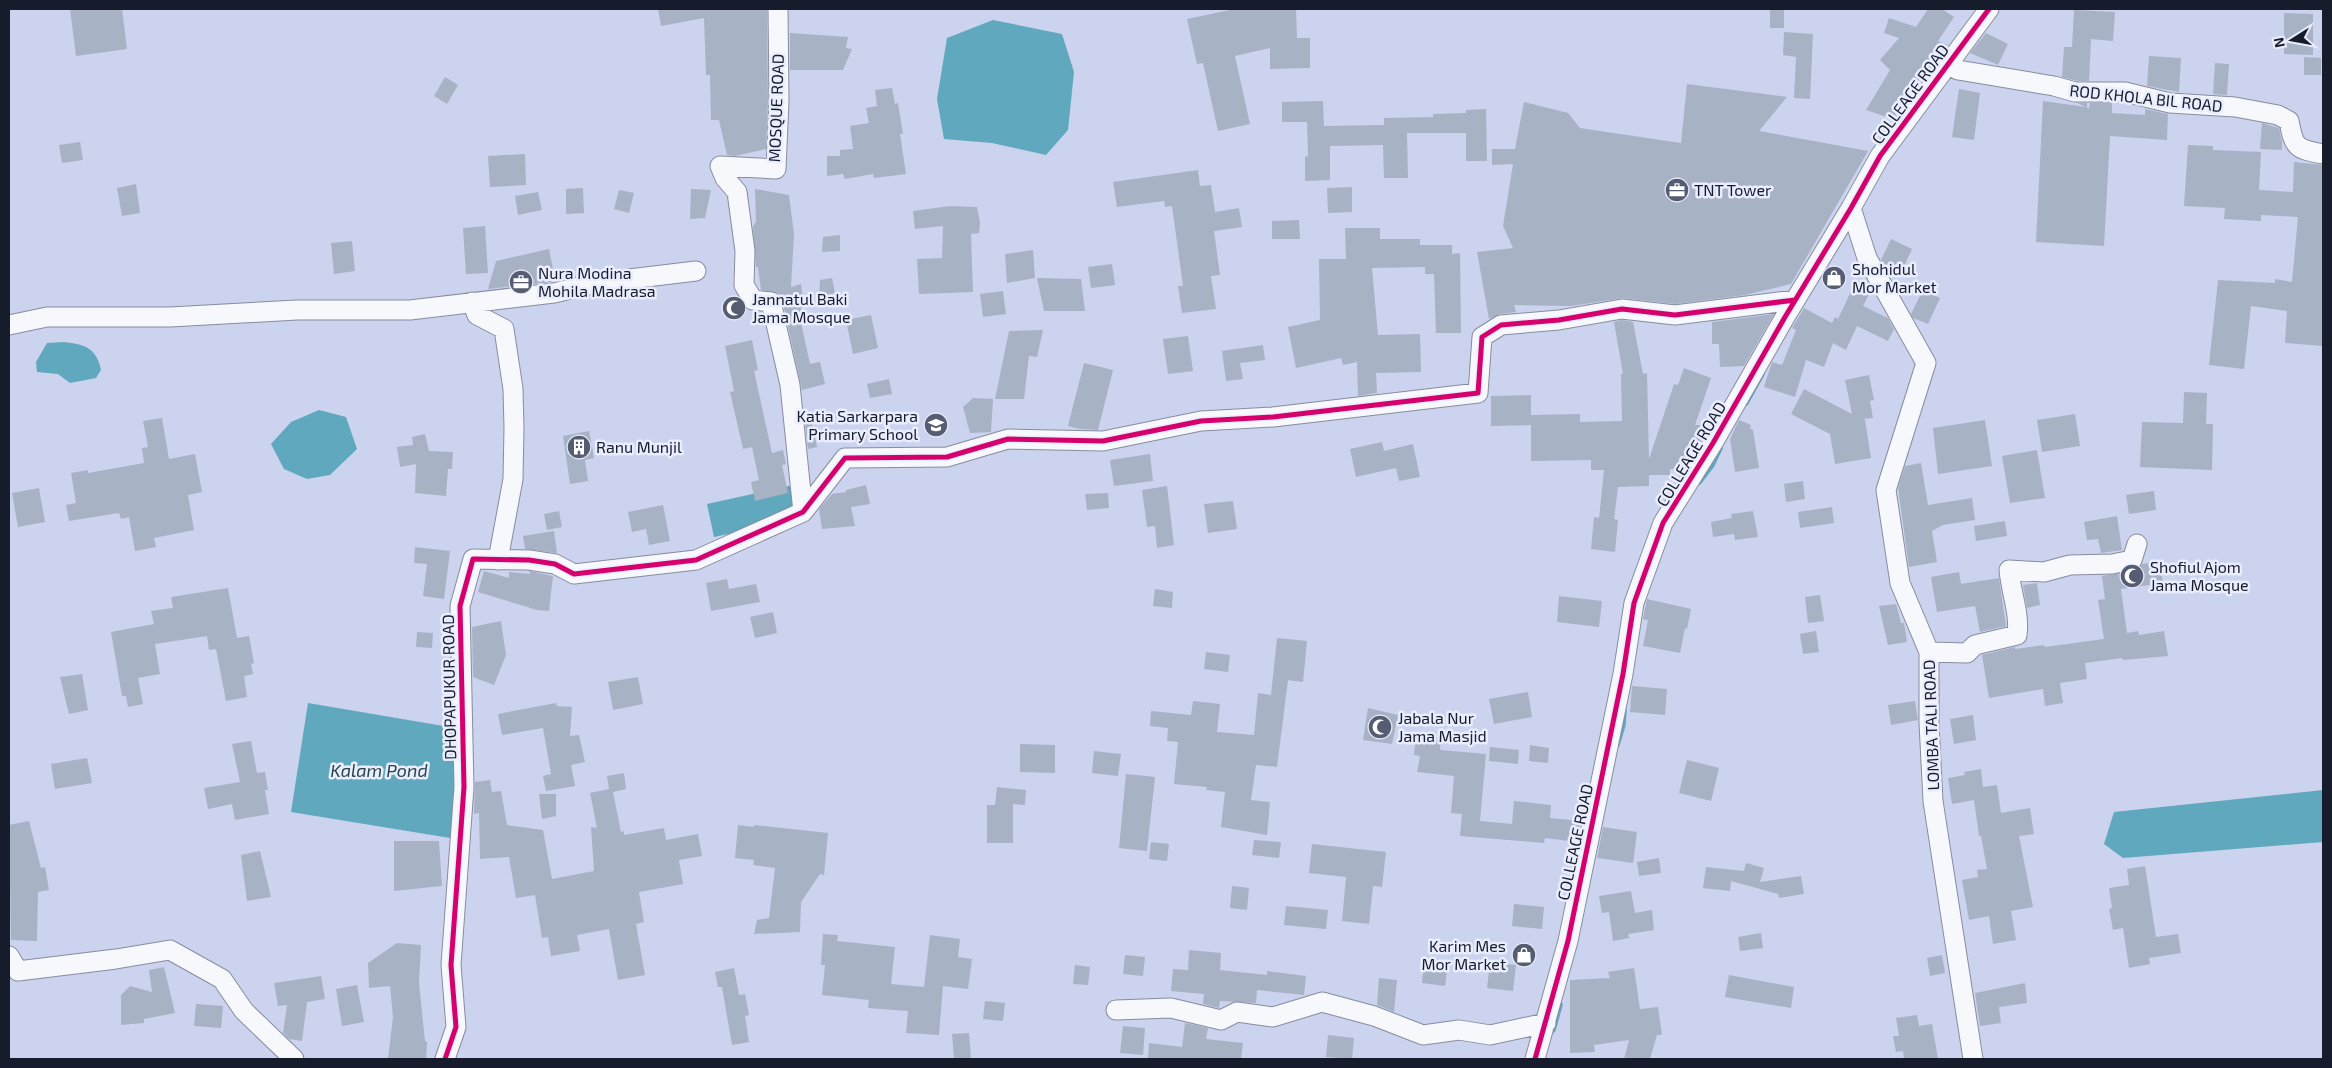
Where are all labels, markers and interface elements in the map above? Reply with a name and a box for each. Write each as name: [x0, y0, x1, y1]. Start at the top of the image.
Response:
north arrow: [2267, 15, 2317, 65]
text: N: [2269, 36, 2288, 49]
street label: COLLEAGE ROAD: [1867, 40, 1952, 147]
street label: MOSQUE ROAD: [764, 53, 788, 163]
street label: ROD KHOLA BIL ROAD: [2069, 80, 2223, 115]
office icon: TNT Tower: [1664, 177, 1690, 203]
place label: TNT Tower: [1694, 180, 1772, 199]
place label: Shohidul Mor Market: [1852, 259, 1937, 296]
place label: Nura Modina Mohila Madrasa: [538, 263, 656, 300]
shop icon: Shohidul Mor Market: [1821, 265, 1847, 291]
office icon: Nura Modina Mohila Madrasa: [508, 269, 534, 295]
place label: Jannatul Baki Jama Mosque: [752, 289, 851, 326]
mosque icon: Jannatul Baki Jama Mosque: [721, 295, 747, 321]
street label: COLLEAGE ROAD: [1652, 398, 1729, 509]
place label: Katia Sarkarpara Primary School: [797, 406, 918, 443]
school or university icon: Katia Sarkarpara Primary School: [923, 412, 949, 438]
building icon: Ranu Munjil: [566, 434, 592, 460]
place label: Ranu Munjil: [596, 437, 682, 457]
place label: Shofiul Ajom Jama Mosque: [2150, 557, 2249, 594]
mosque icon: Shofiul Ajom Jama Mosque: [2119, 563, 2145, 589]
street label: DHOPAPUKUR ROAD: [438, 614, 459, 760]
street label: LOMBA TALI ROAD: [1919, 659, 1942, 791]
place label: Jabala Nur Jama Masjid: [1398, 708, 1487, 746]
mosque icon: Jabala Nur Jama Masjid: [1367, 714, 1393, 740]
water label: Kalam Pond: [330, 759, 428, 781]
street label: COLLEAGE ROAD: [1553, 782, 1596, 902]
place label: Karim Mes Mor Market: [1421, 936, 1506, 973]
shop icon: Karim Mes Mor Market: [1511, 942, 1537, 968]

